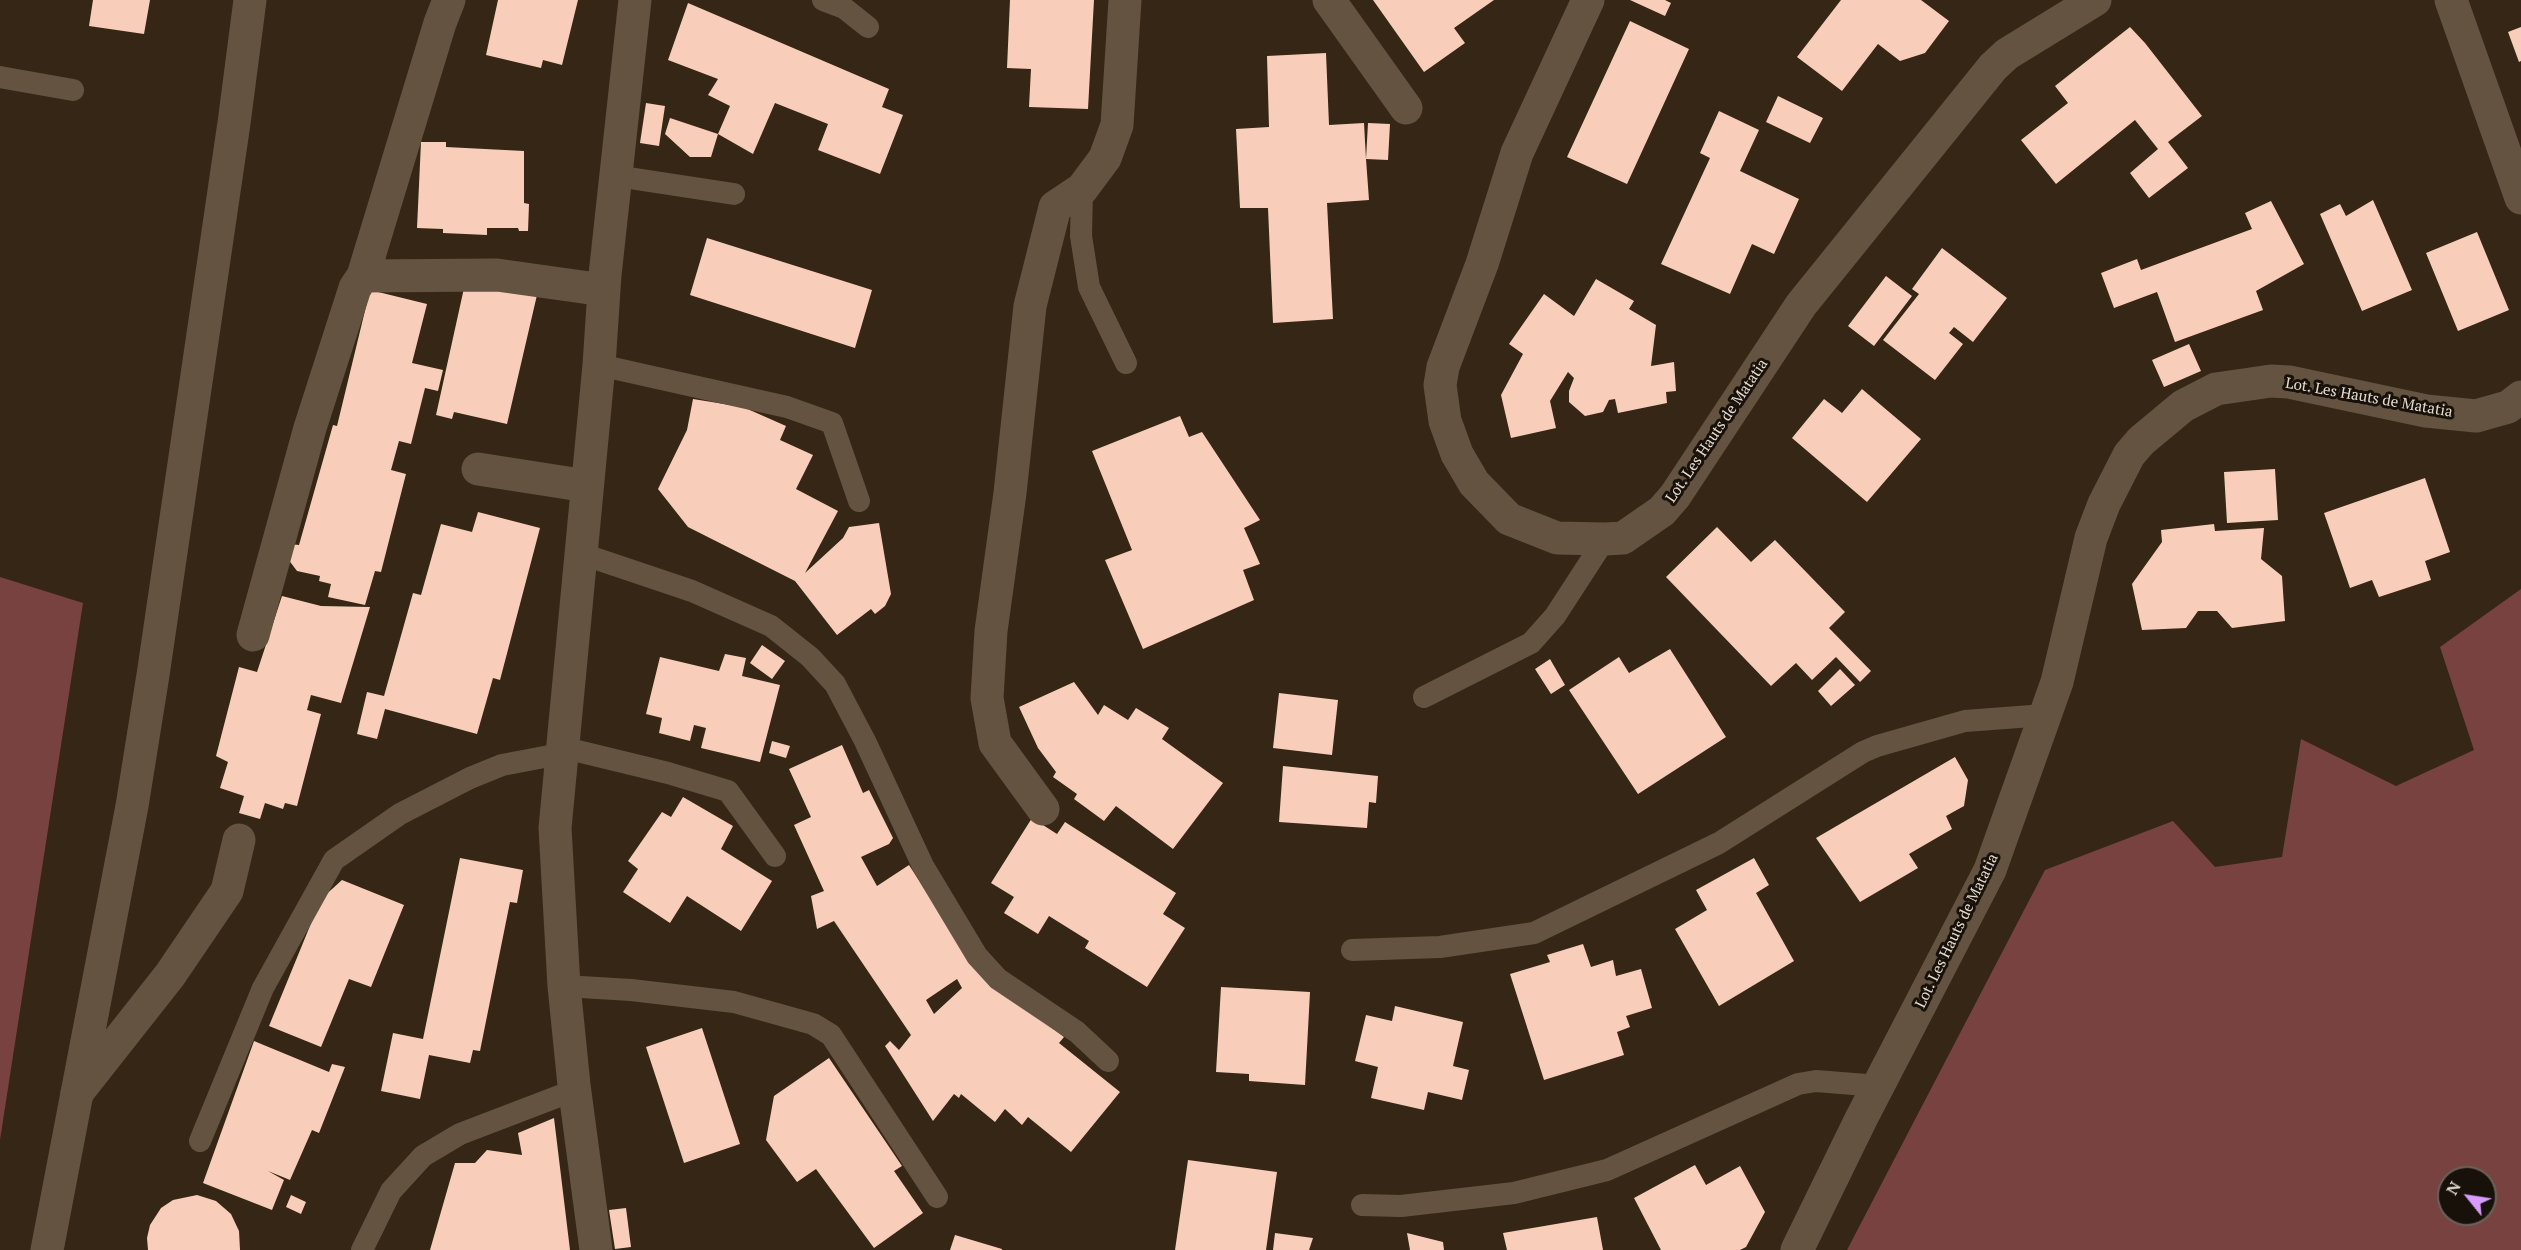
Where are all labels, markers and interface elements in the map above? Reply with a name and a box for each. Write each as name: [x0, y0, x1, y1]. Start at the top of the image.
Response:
street label: Lot. Les Hauts de Matatia: [1662, 356, 1772, 506]
street label: Lot. Les Hauts de Matatia: [2284, 374, 2454, 422]
street label: Lot. Les Hauts de Matatia: [1912, 851, 2002, 1011]
north arrow: [2437, 1166, 2497, 1226]
text: N: [2441, 1177, 2466, 1199]

